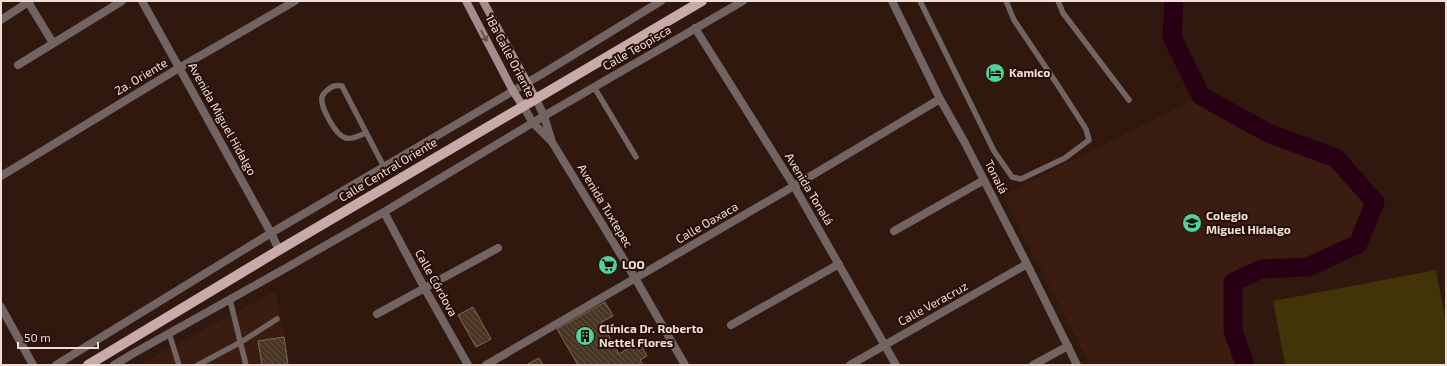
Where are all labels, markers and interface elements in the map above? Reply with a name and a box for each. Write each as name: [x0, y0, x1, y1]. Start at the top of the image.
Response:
street label: 18a Calle Oriente: [483, 12, 538, 99]
street label: Calle Teopisca: [600, 22, 673, 72]
one-way arrow: [481, 29, 489, 41]
street label: 2a. Oriente: [112, 55, 169, 97]
street label: Avenida Miguel Hidalgo: [186, 60, 260, 178]
hotel icon: Kamico: [984, 62, 1006, 84]
place label: Kamico: [1009, 65, 1050, 79]
street label: Calle Central Oriente: [336, 134, 439, 204]
street label: Avenida Tonalá: [783, 150, 837, 227]
street label: Tonalá: [982, 157, 1011, 196]
street label: Avenida Tuxtepec: [575, 161, 636, 250]
street label: Calle Oaxaca: [673, 199, 740, 246]
place label: Colegio Miguel Hidalgo: [1206, 208, 1291, 236]
school or university icon: Colegio Miguel Hidalgo: [1181, 212, 1203, 234]
street label: Calle Córdova: [413, 247, 461, 319]
supermarket icon: LOO: [597, 254, 619, 276]
place label: LOO: [622, 257, 645, 271]
street label: Calle Veracruz: [895, 278, 970, 328]
place label: Clínica Dr. Roberto Nettel Flores: [599, 321, 703, 349]
scale bar: [18, 324, 98, 350]
building icon: Clínica Dr. Roberto Nettel Flores: [574, 325, 596, 347]
text: 50 m: [24, 330, 51, 344]

